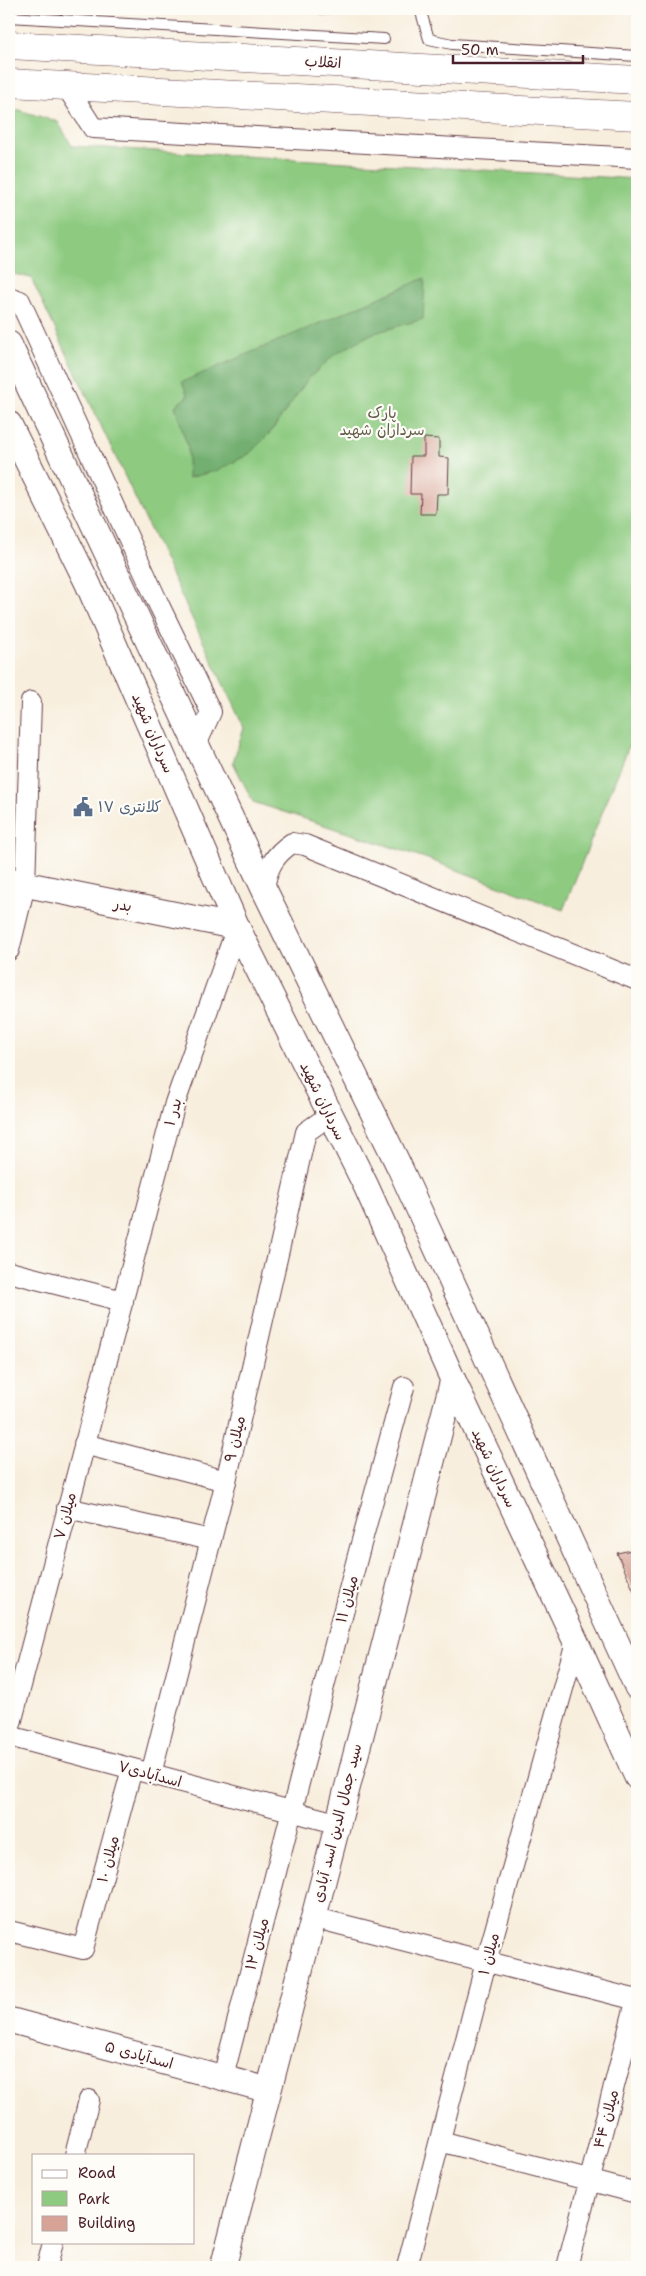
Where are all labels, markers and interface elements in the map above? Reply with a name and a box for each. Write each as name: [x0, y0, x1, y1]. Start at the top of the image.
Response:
scale bar: [453, 32, 584, 64]
text: 50 m: [461, 40, 499, 60]
street label: انقلاب: [304, 51, 342, 73]
park label: پارک سرداران شهید: [339, 403, 425, 440]
street label: سرداران شهید: [127, 690, 179, 776]
public building icon: کلانتری ۱۷: [72, 796, 94, 818]
place label: کلانتری ۱۷: [98, 797, 161, 817]
street label: بدر: [111, 893, 134, 917]
street label: سرداران شهید: [295, 1058, 351, 1144]
street label: بدر ۱: [159, 1096, 187, 1128]
street label: میلان ۹: [220, 1414, 250, 1464]
street label: سرداران شهید: [467, 1425, 521, 1511]
street label: میلان ۷: [49, 1490, 81, 1542]
street label: میلان ۱۱: [331, 1573, 363, 1625]
street label: سید جمال الدین اسد آبادی: [308, 1741, 366, 1905]
street label: اسدآبادی۷: [116, 1756, 184, 1792]
street label: میلان ۱۰: [92, 1833, 124, 1885]
street label: میلان ۱۲: [240, 1916, 274, 1972]
street label: میلان ۱: [474, 1931, 504, 1977]
street label: اسدآیادی ۵: [102, 2036, 176, 2074]
street label: میلان ۴۴: [589, 2087, 623, 2151]
legend: [32, 2154, 195, 2244]
text: Road: [78, 2163, 116, 2183]
text: Park: [78, 2189, 110, 2209]
text: Building: [78, 2213, 135, 2233]

